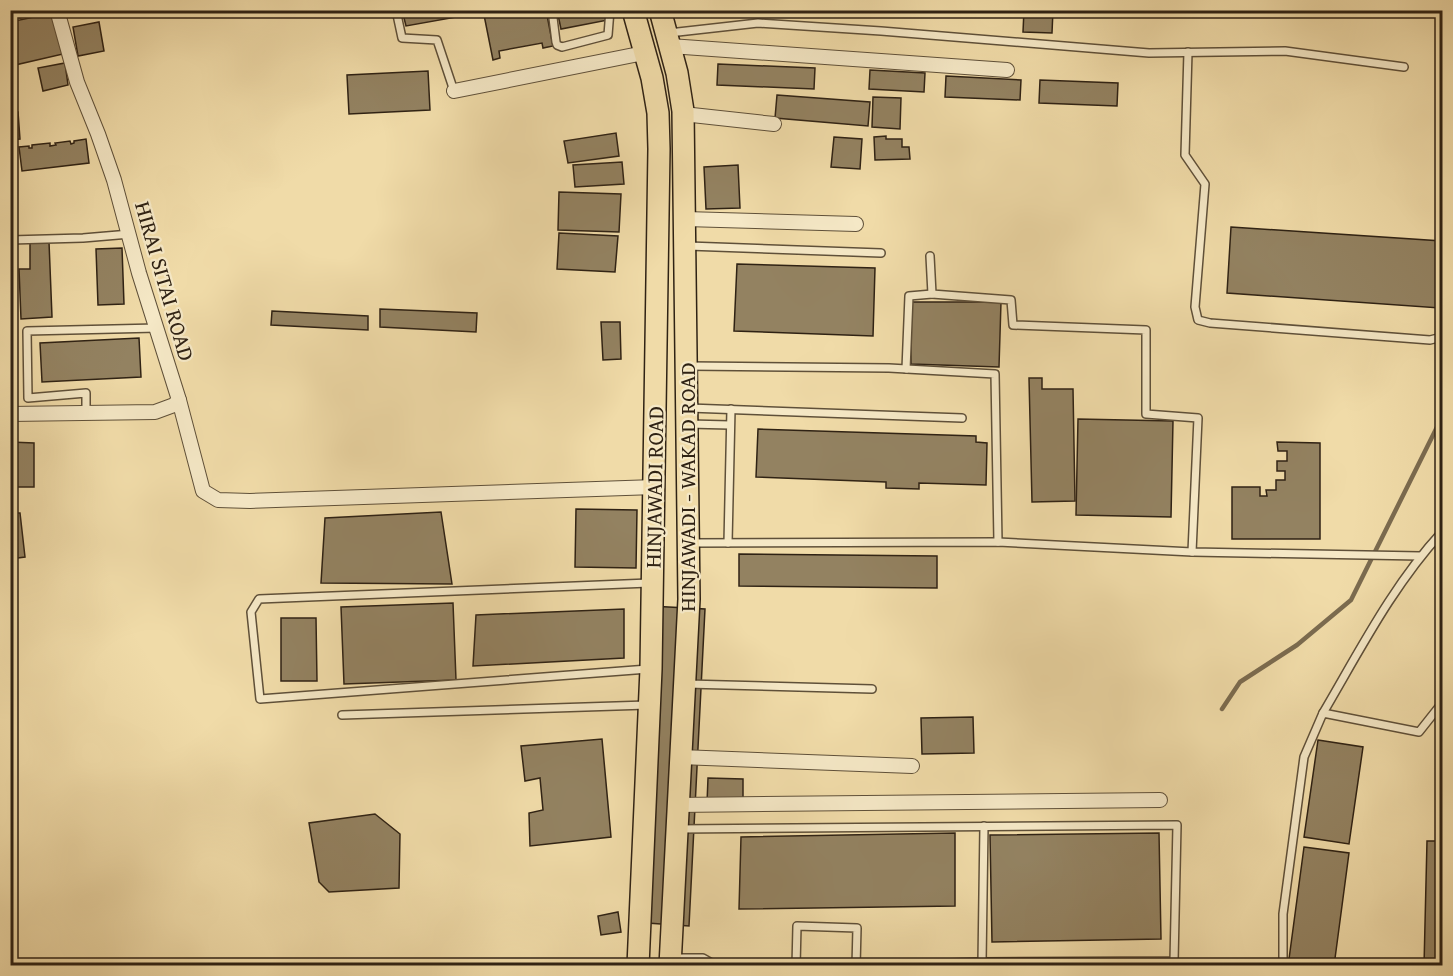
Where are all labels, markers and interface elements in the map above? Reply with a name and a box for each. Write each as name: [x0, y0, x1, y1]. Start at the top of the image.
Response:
street label: HIRAI SITAI ROAD: [127, 197, 203, 365]
street label: HINJAWADI - WAKAD ROAD: [671, 362, 703, 612]
street label: HINJAWADI ROAD: [637, 406, 671, 568]

